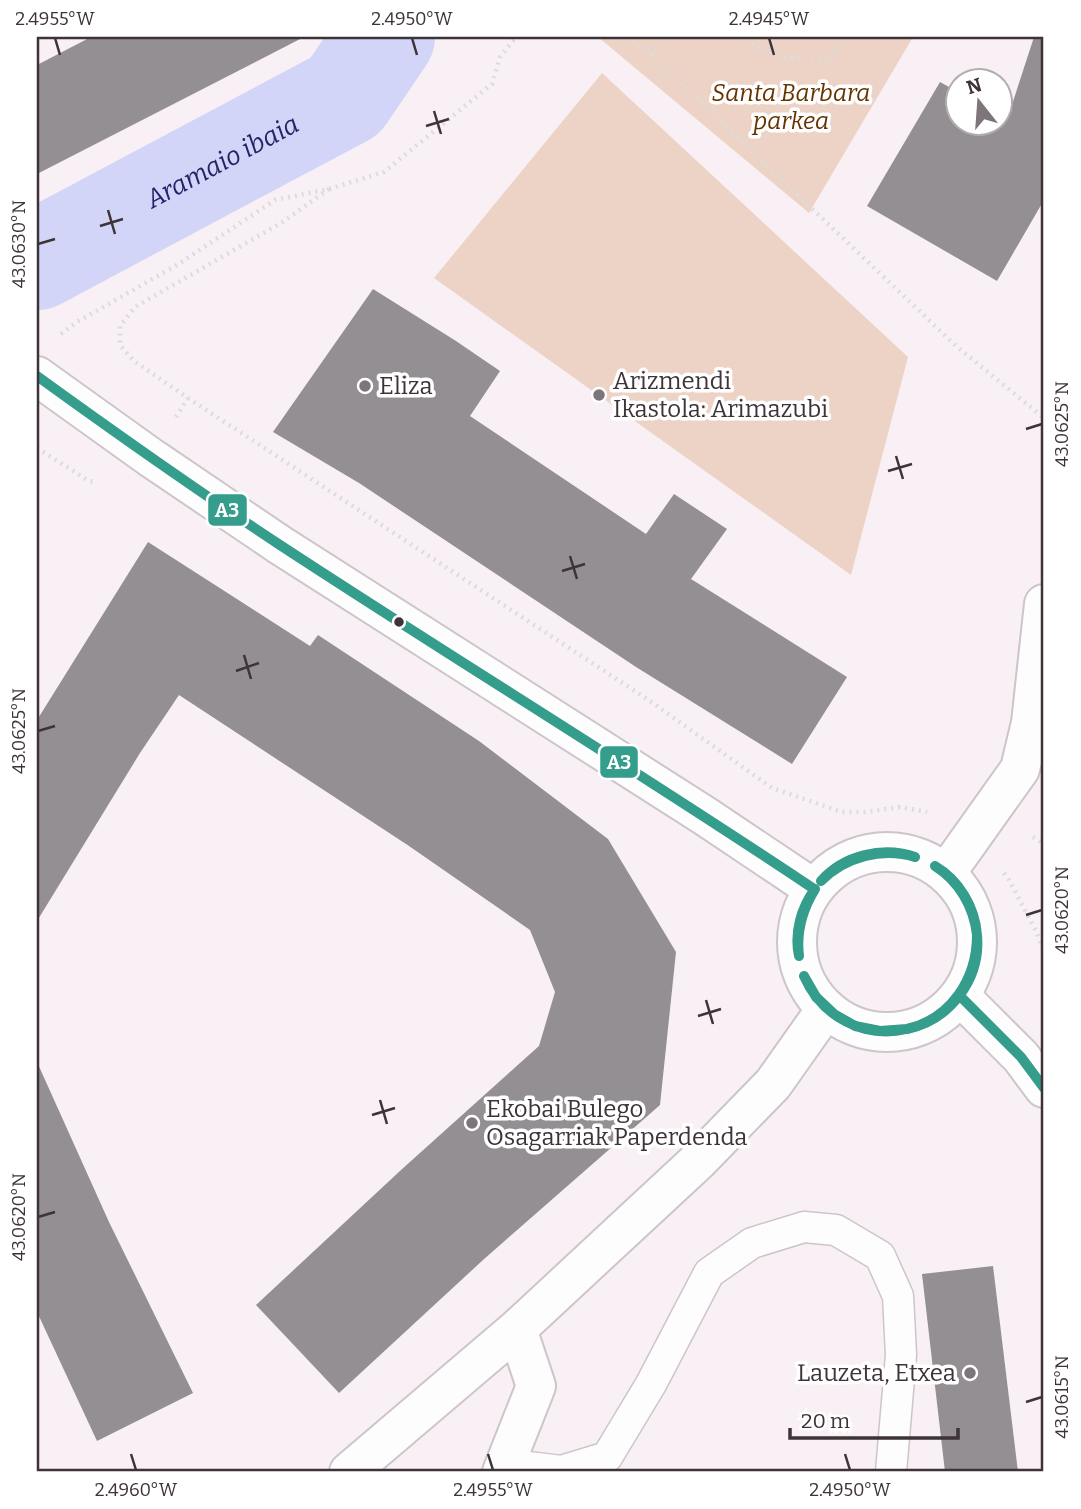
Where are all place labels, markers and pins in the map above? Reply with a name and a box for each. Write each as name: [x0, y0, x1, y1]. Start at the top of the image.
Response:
place label: Arizmendi Ikastola: Arimazubi: [613, 367, 828, 423]
place label: Eliza: [379, 372, 433, 400]
marker: Eliza: [357, 378, 373, 394]
marker: Arizmendi Ikastola: Arimazubi: [591, 387, 607, 403]
unlabelled marker: [392, 615, 406, 629]
place label: Ekobai Bulego Osagarriak Paperdenda: [486, 1095, 747, 1151]
marker: Ekobai Bulego Osagarriak Paperdenda: [464, 1115, 480, 1131]
place label: Lauzeta, Etxea: [797, 1359, 956, 1387]
marker: Lauzeta, Etxea: [962, 1365, 978, 1381]

